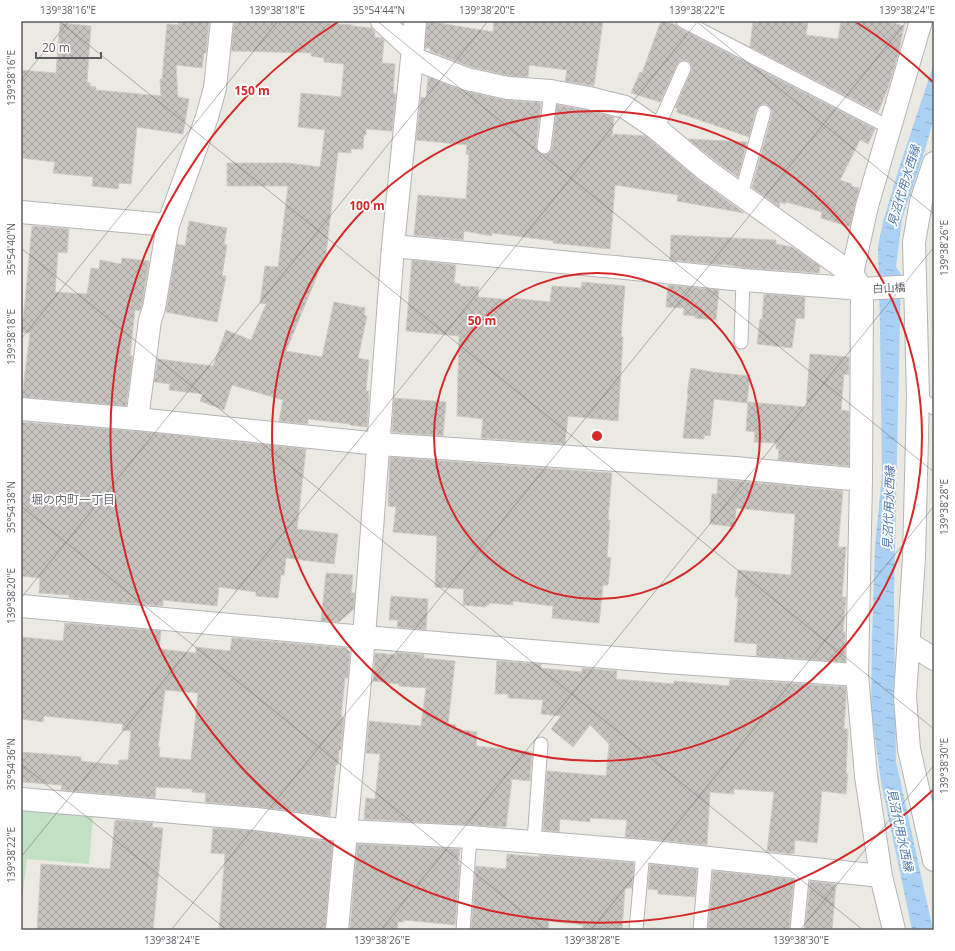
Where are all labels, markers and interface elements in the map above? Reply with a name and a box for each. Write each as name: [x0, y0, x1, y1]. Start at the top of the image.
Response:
text: 139°38'16"E: [40, 3, 96, 17]
text: 139°38'18"E: [249, 3, 305, 17]
text: 35°54'44"N: [353, 3, 405, 17]
text: 139°38'20"E: [459, 3, 515, 17]
text: 139°38'22"E: [669, 3, 725, 17]
text: 139°38'24"E: [879, 3, 935, 17]
scale bar: [36, 34, 101, 60]
text: 20 m: [42, 39, 70, 56]
text: 139°38'16"E: [4, 50, 18, 106]
text: 150 m: [234, 82, 270, 99]
water label: 見沼代用水西縁: [883, 141, 925, 229]
text: 100 m: [349, 197, 385, 214]
text: 139°38'26"E: [937, 220, 951, 276]
text: 35°54'40"N: [4, 223, 18, 275]
street label: 白山橋: [872, 279, 906, 296]
text: 139°38'18"E: [4, 309, 18, 365]
text: 50 m: [468, 312, 496, 329]
centre of rings: [590, 429, 604, 443]
water label: 見沼代用水西縁: [879, 464, 899, 550]
text: 139°38'28"E: [937, 479, 951, 535]
text: 35°54'38"N: [4, 481, 18, 533]
district label: 堀の内町一丁目: [31, 491, 115, 508]
text: 139°38'20"E: [4, 568, 18, 624]
text: 35°54'36"N: [4, 738, 18, 790]
text: 139°38'30"E: [937, 738, 951, 794]
water label: 見沼代用水西縁: [883, 787, 918, 875]
text: 139°38'22"E: [4, 827, 18, 883]
text: 139°38'24"E: [144, 933, 200, 947]
text: 139°38'26"E: [354, 933, 410, 947]
text: 139°38'28"E: [564, 933, 620, 947]
text: 139°38'30"E: [773, 933, 829, 947]

